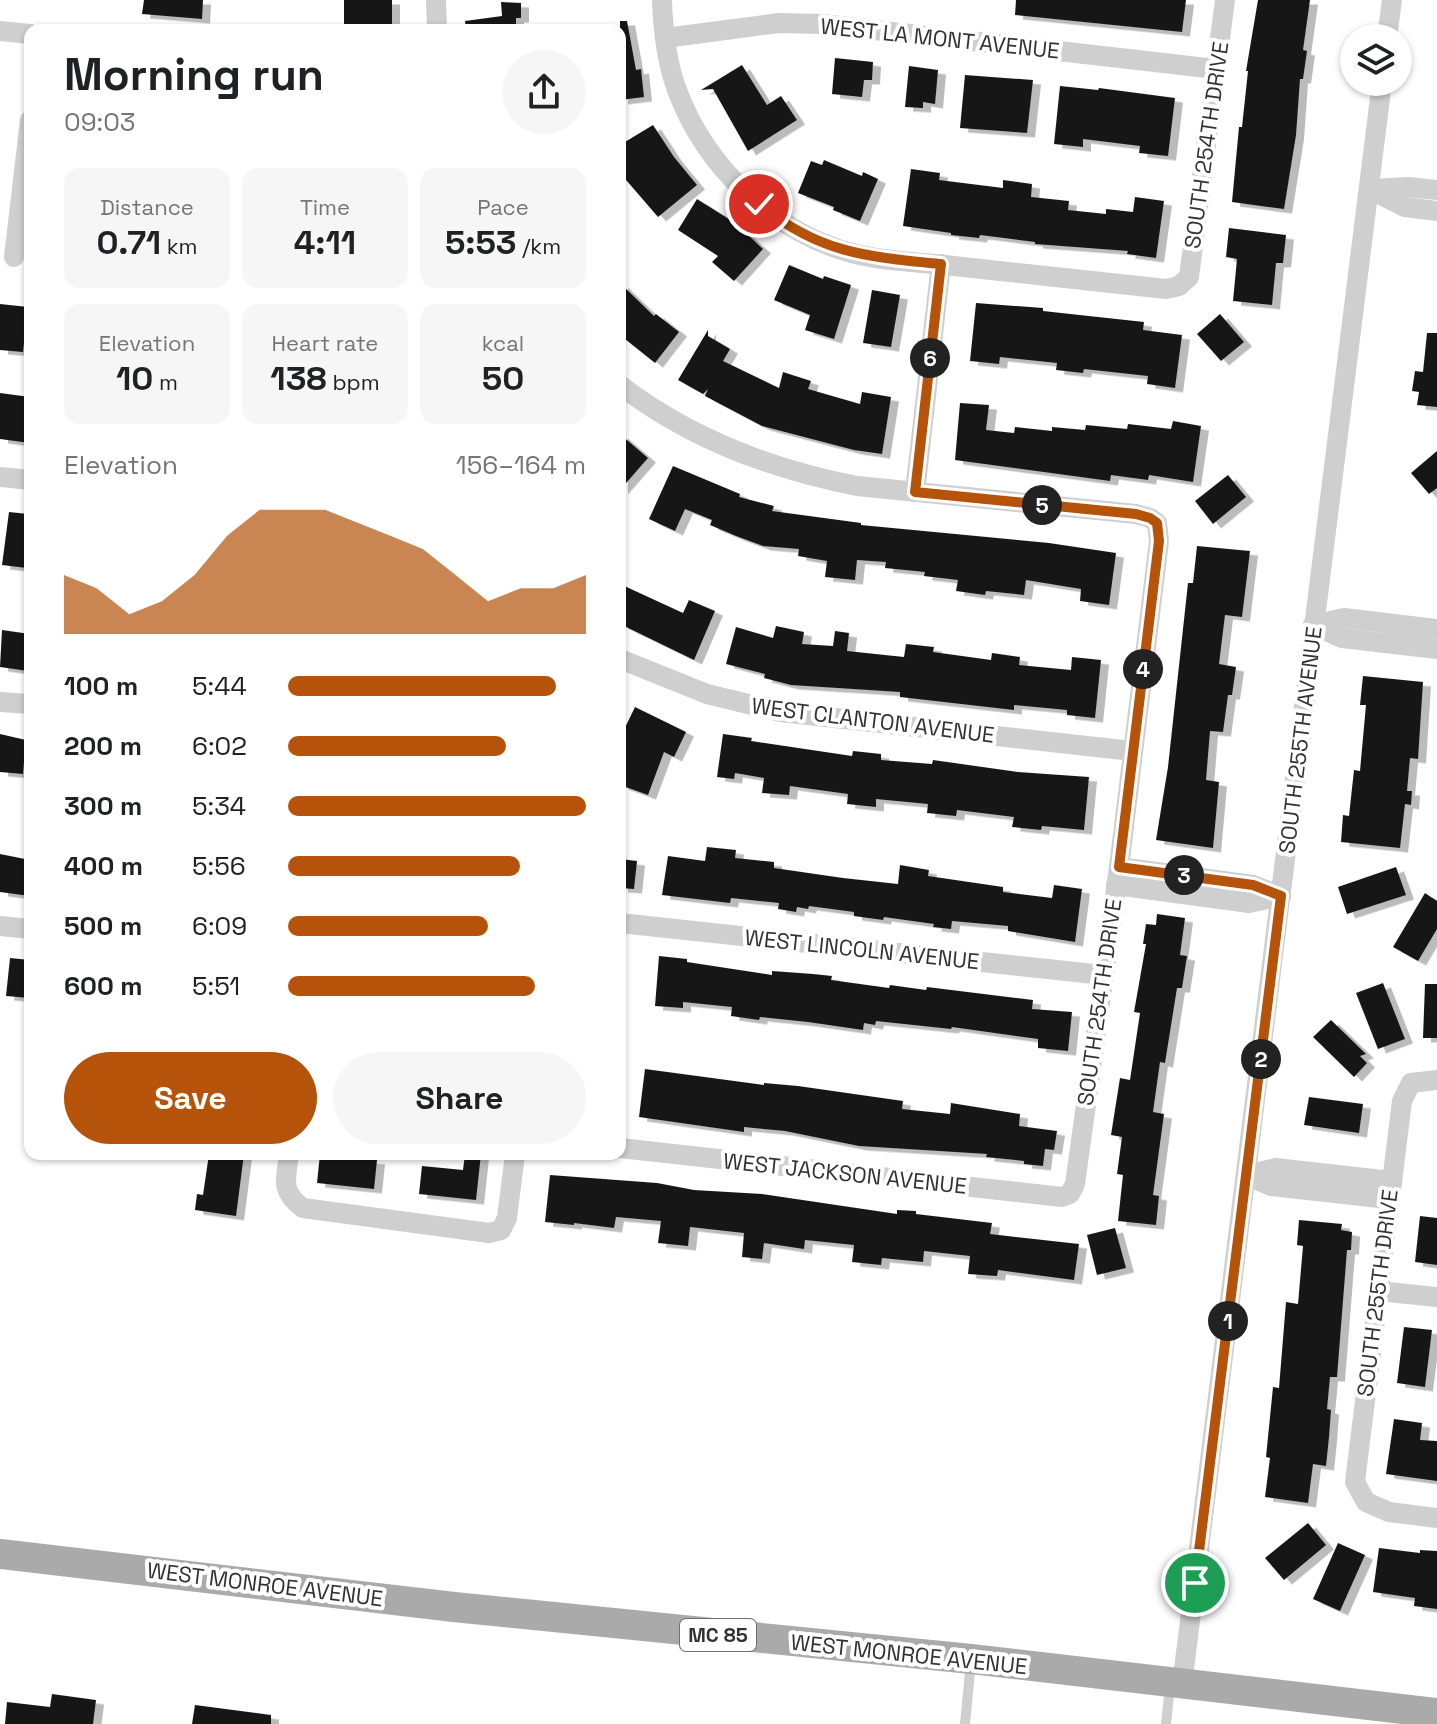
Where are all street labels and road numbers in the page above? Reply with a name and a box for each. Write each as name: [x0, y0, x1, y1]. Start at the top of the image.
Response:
street label: WEST LA MONT AVENUE: [819, 12, 1061, 64]
street label: SOUTH 254TH DRIVE: [1178, 40, 1234, 250]
street label: SOUTH 255TH AVENUE: [1272, 625, 1328, 855]
street label: WEST CLANTON AVENUE: [750, 691, 996, 749]
street label: SOUTH 254TH DRIVE: [1071, 897, 1127, 1107]
street label: WEST LINCOLN AVENUE: [743, 923, 981, 975]
street label: WEST JACKSON AVENUE: [722, 1146, 968, 1200]
street label: SOUTH 255TH DRIVE: [1350, 1188, 1404, 1398]
street label: WEST MONROE AVENUE: [145, 1556, 385, 1612]
road number: MC 85: [680, 1619, 756, 1651]
street label: WEST MONROE AVENUE: [789, 1628, 1029, 1680]

